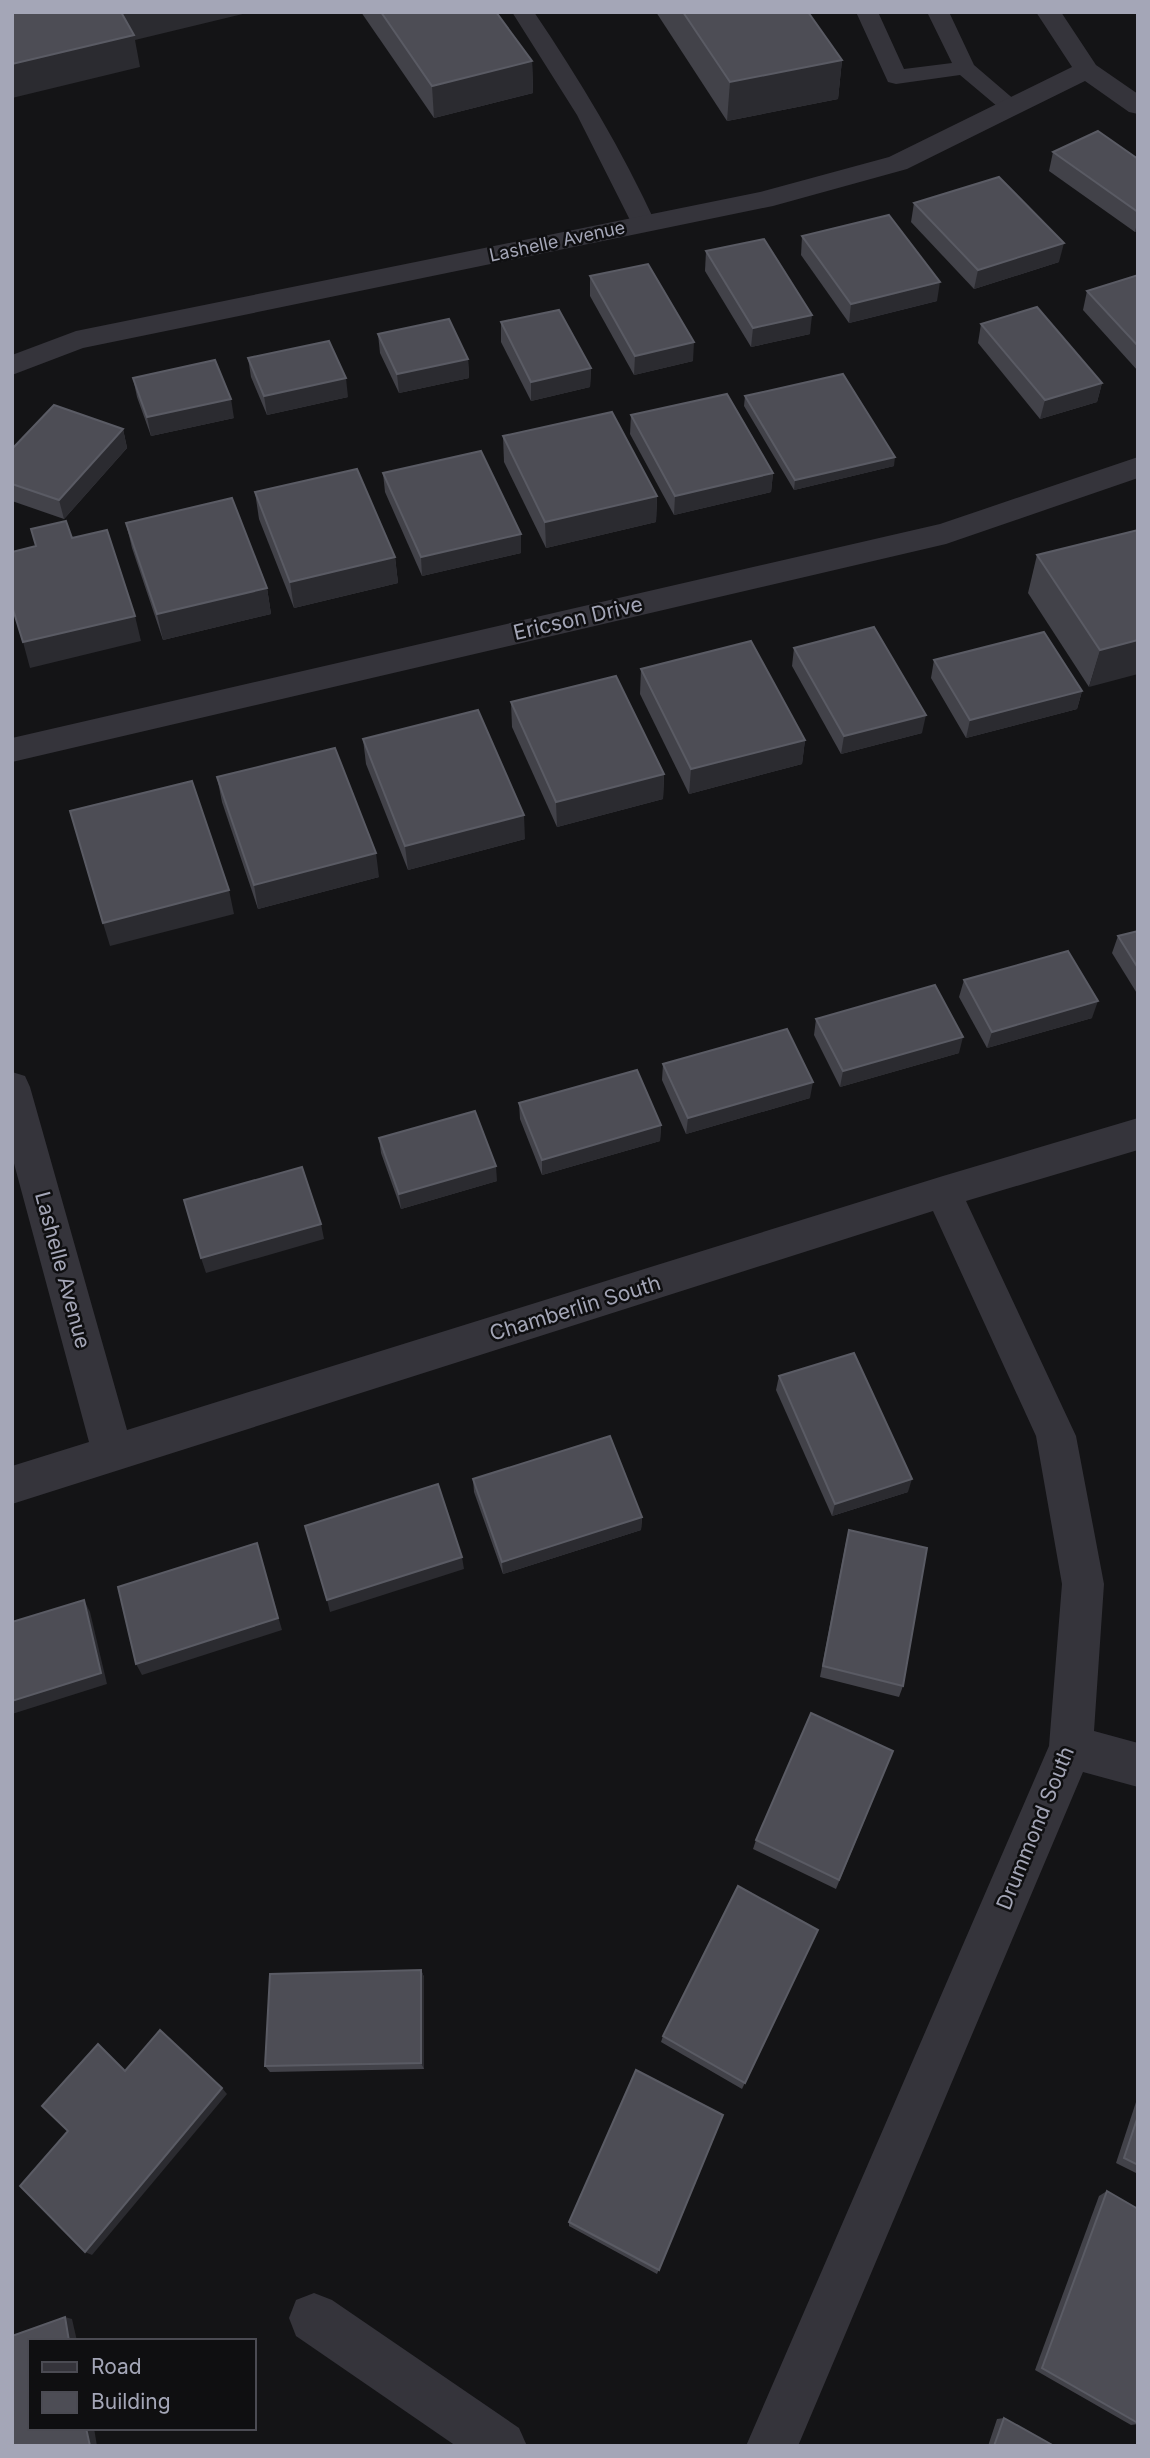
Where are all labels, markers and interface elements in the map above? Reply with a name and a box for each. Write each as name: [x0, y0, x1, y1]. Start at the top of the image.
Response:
street label: Lashelle Avenue: [487, 216, 627, 266]
street label: Ericson Drive: [511, 591, 645, 645]
street label: Lashelle Avenue: [30, 1189, 96, 1351]
street label: Chamberlin South: [486, 1270, 664, 1346]
street label: Drummond South: [991, 1743, 1079, 1913]
legend: [28, 2339, 256, 2430]
text: Road: [91, 2354, 142, 2379]
text: Building: [91, 2389, 171, 2414]

